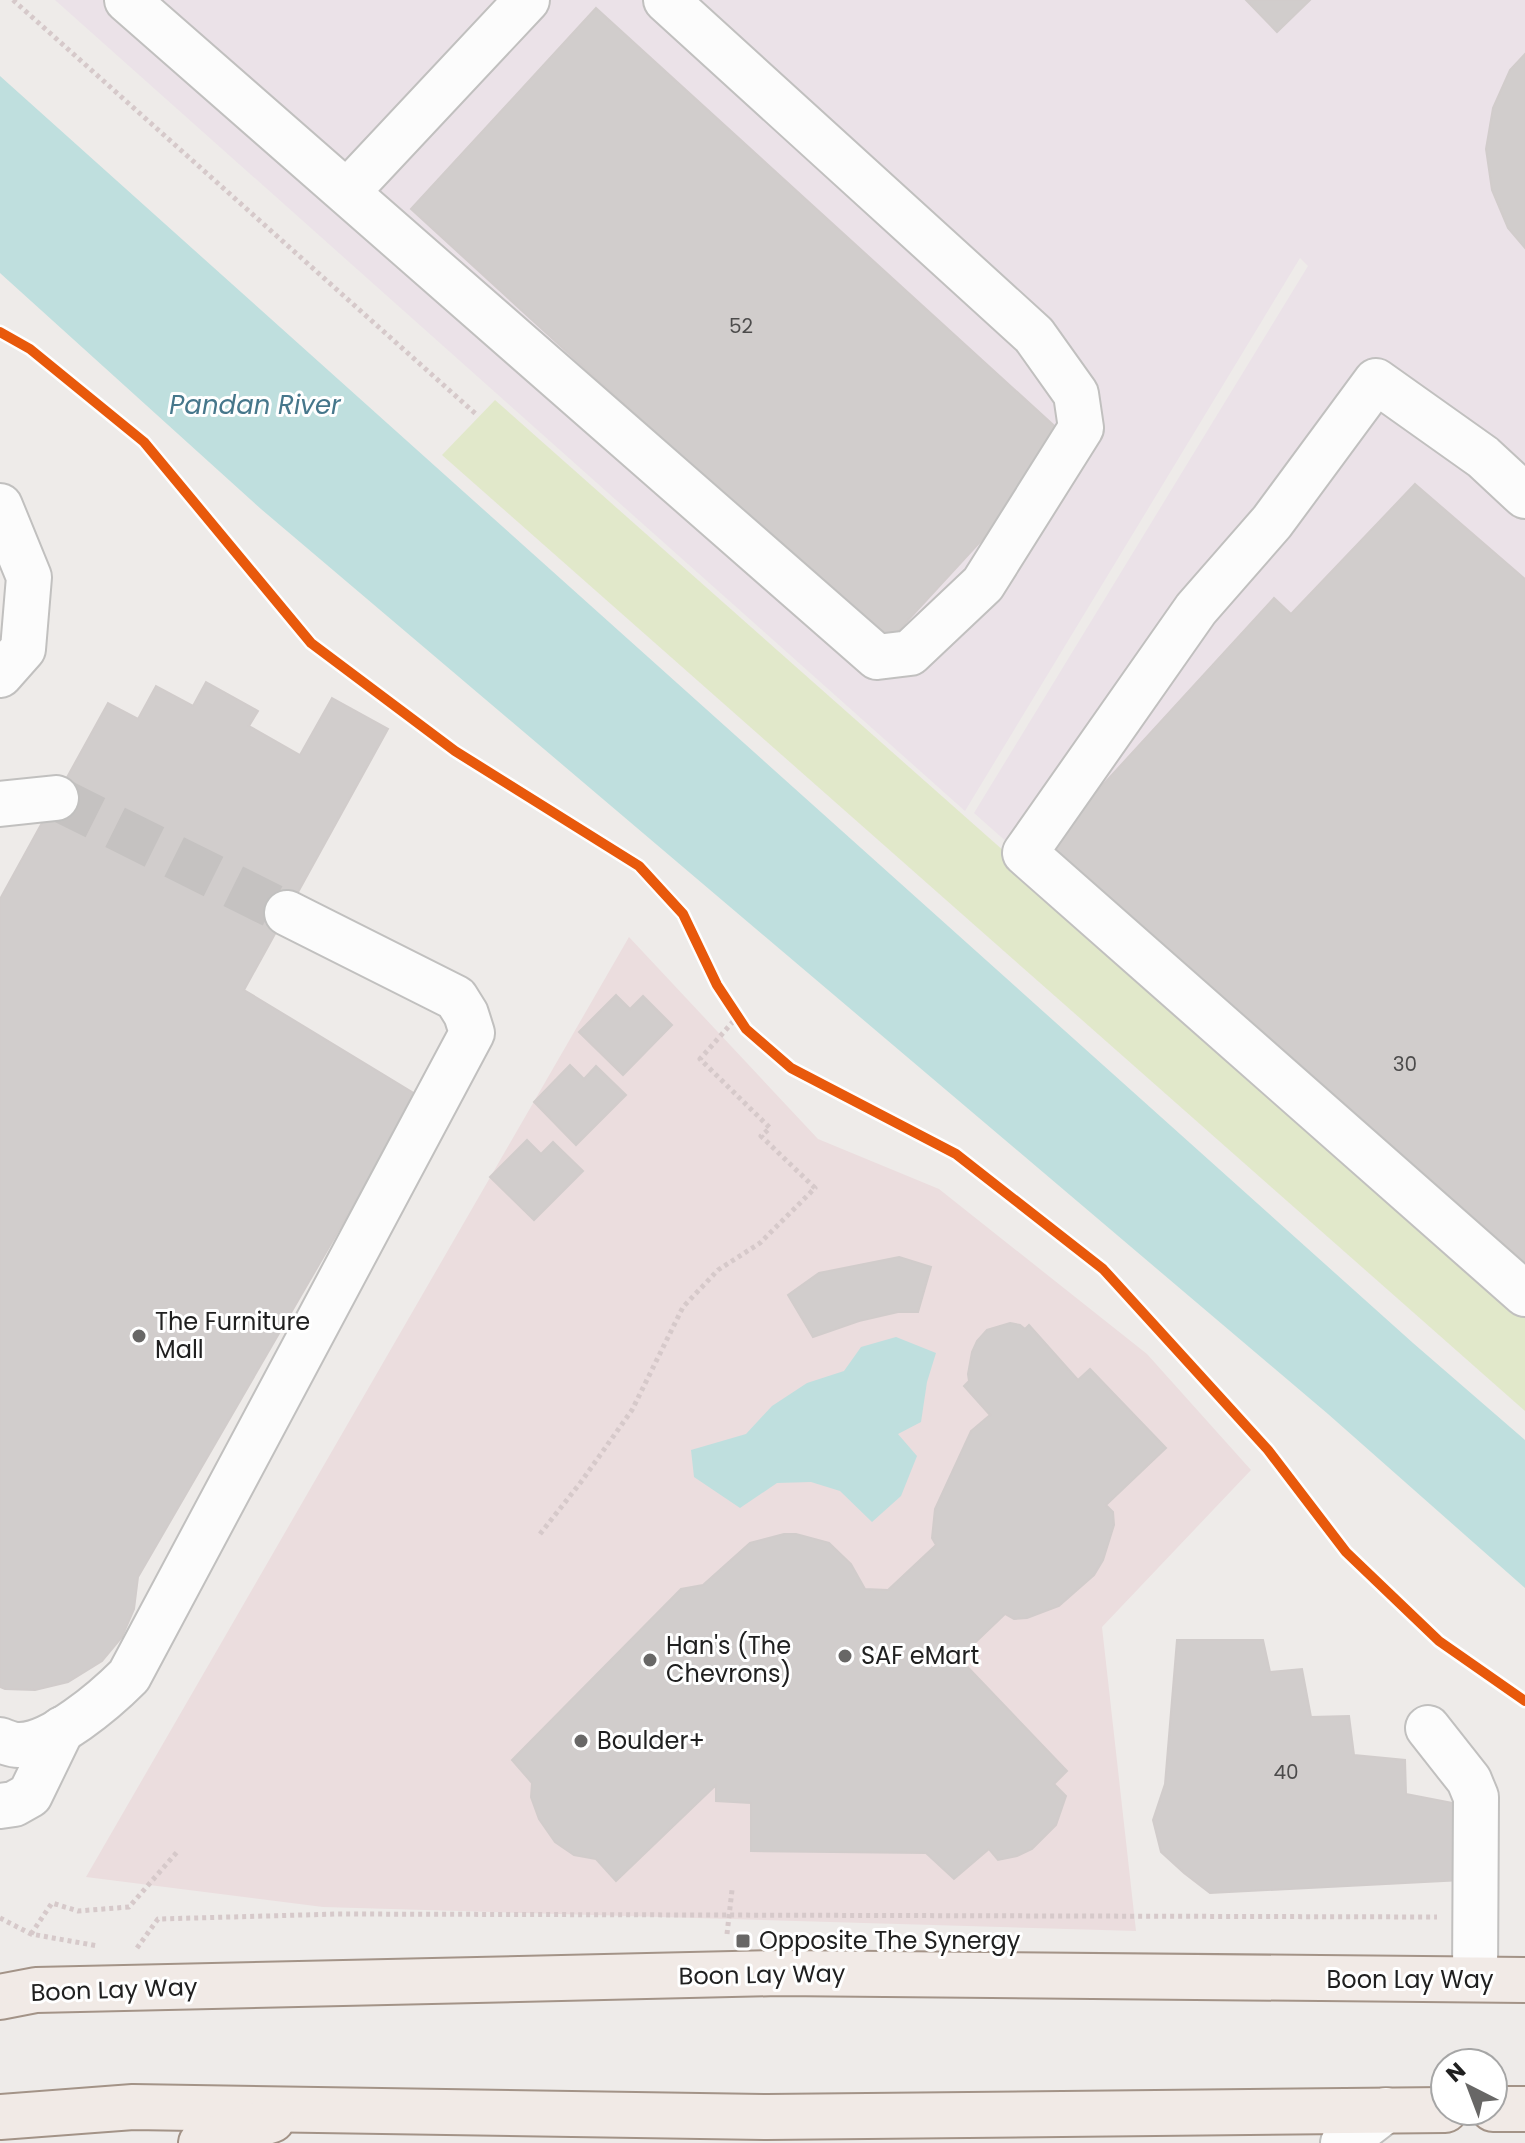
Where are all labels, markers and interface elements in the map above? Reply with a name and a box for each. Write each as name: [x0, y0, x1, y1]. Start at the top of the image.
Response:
house number: 52: [729, 312, 753, 340]
water label: Pandan River: [169, 387, 342, 423]
house number: 30: [1393, 1050, 1417, 1078]
place label: The Furniture Mall: [155, 1305, 310, 1366]
marker: The Furniture Mall: [130, 1327, 148, 1345]
place label: Han's (The Chevrons): [666, 1629, 791, 1690]
place label: SAF eMart: [861, 1639, 979, 1672]
marker: SAF eMart: [836, 1647, 854, 1665]
marker: Han's (The Chevrons): [641, 1651, 659, 1669]
place label: Boulder+: [597, 1724, 705, 1757]
marker: Boulder+: [572, 1732, 590, 1750]
house number: 40: [1273, 1758, 1299, 1786]
place label: Opposite The Synergy: [759, 1924, 1021, 1957]
marker: Opposite The Synergy: [734, 1932, 752, 1950]
street label: Boon Lay Way: [678, 1957, 846, 1992]
street label: Boon Lay Way: [1327, 1963, 1494, 1996]
street label: Boon Lay Way: [30, 1970, 198, 2009]
north arrow: [1429, 2047, 1509, 2127]
text: N: [1439, 2055, 1472, 2090]

